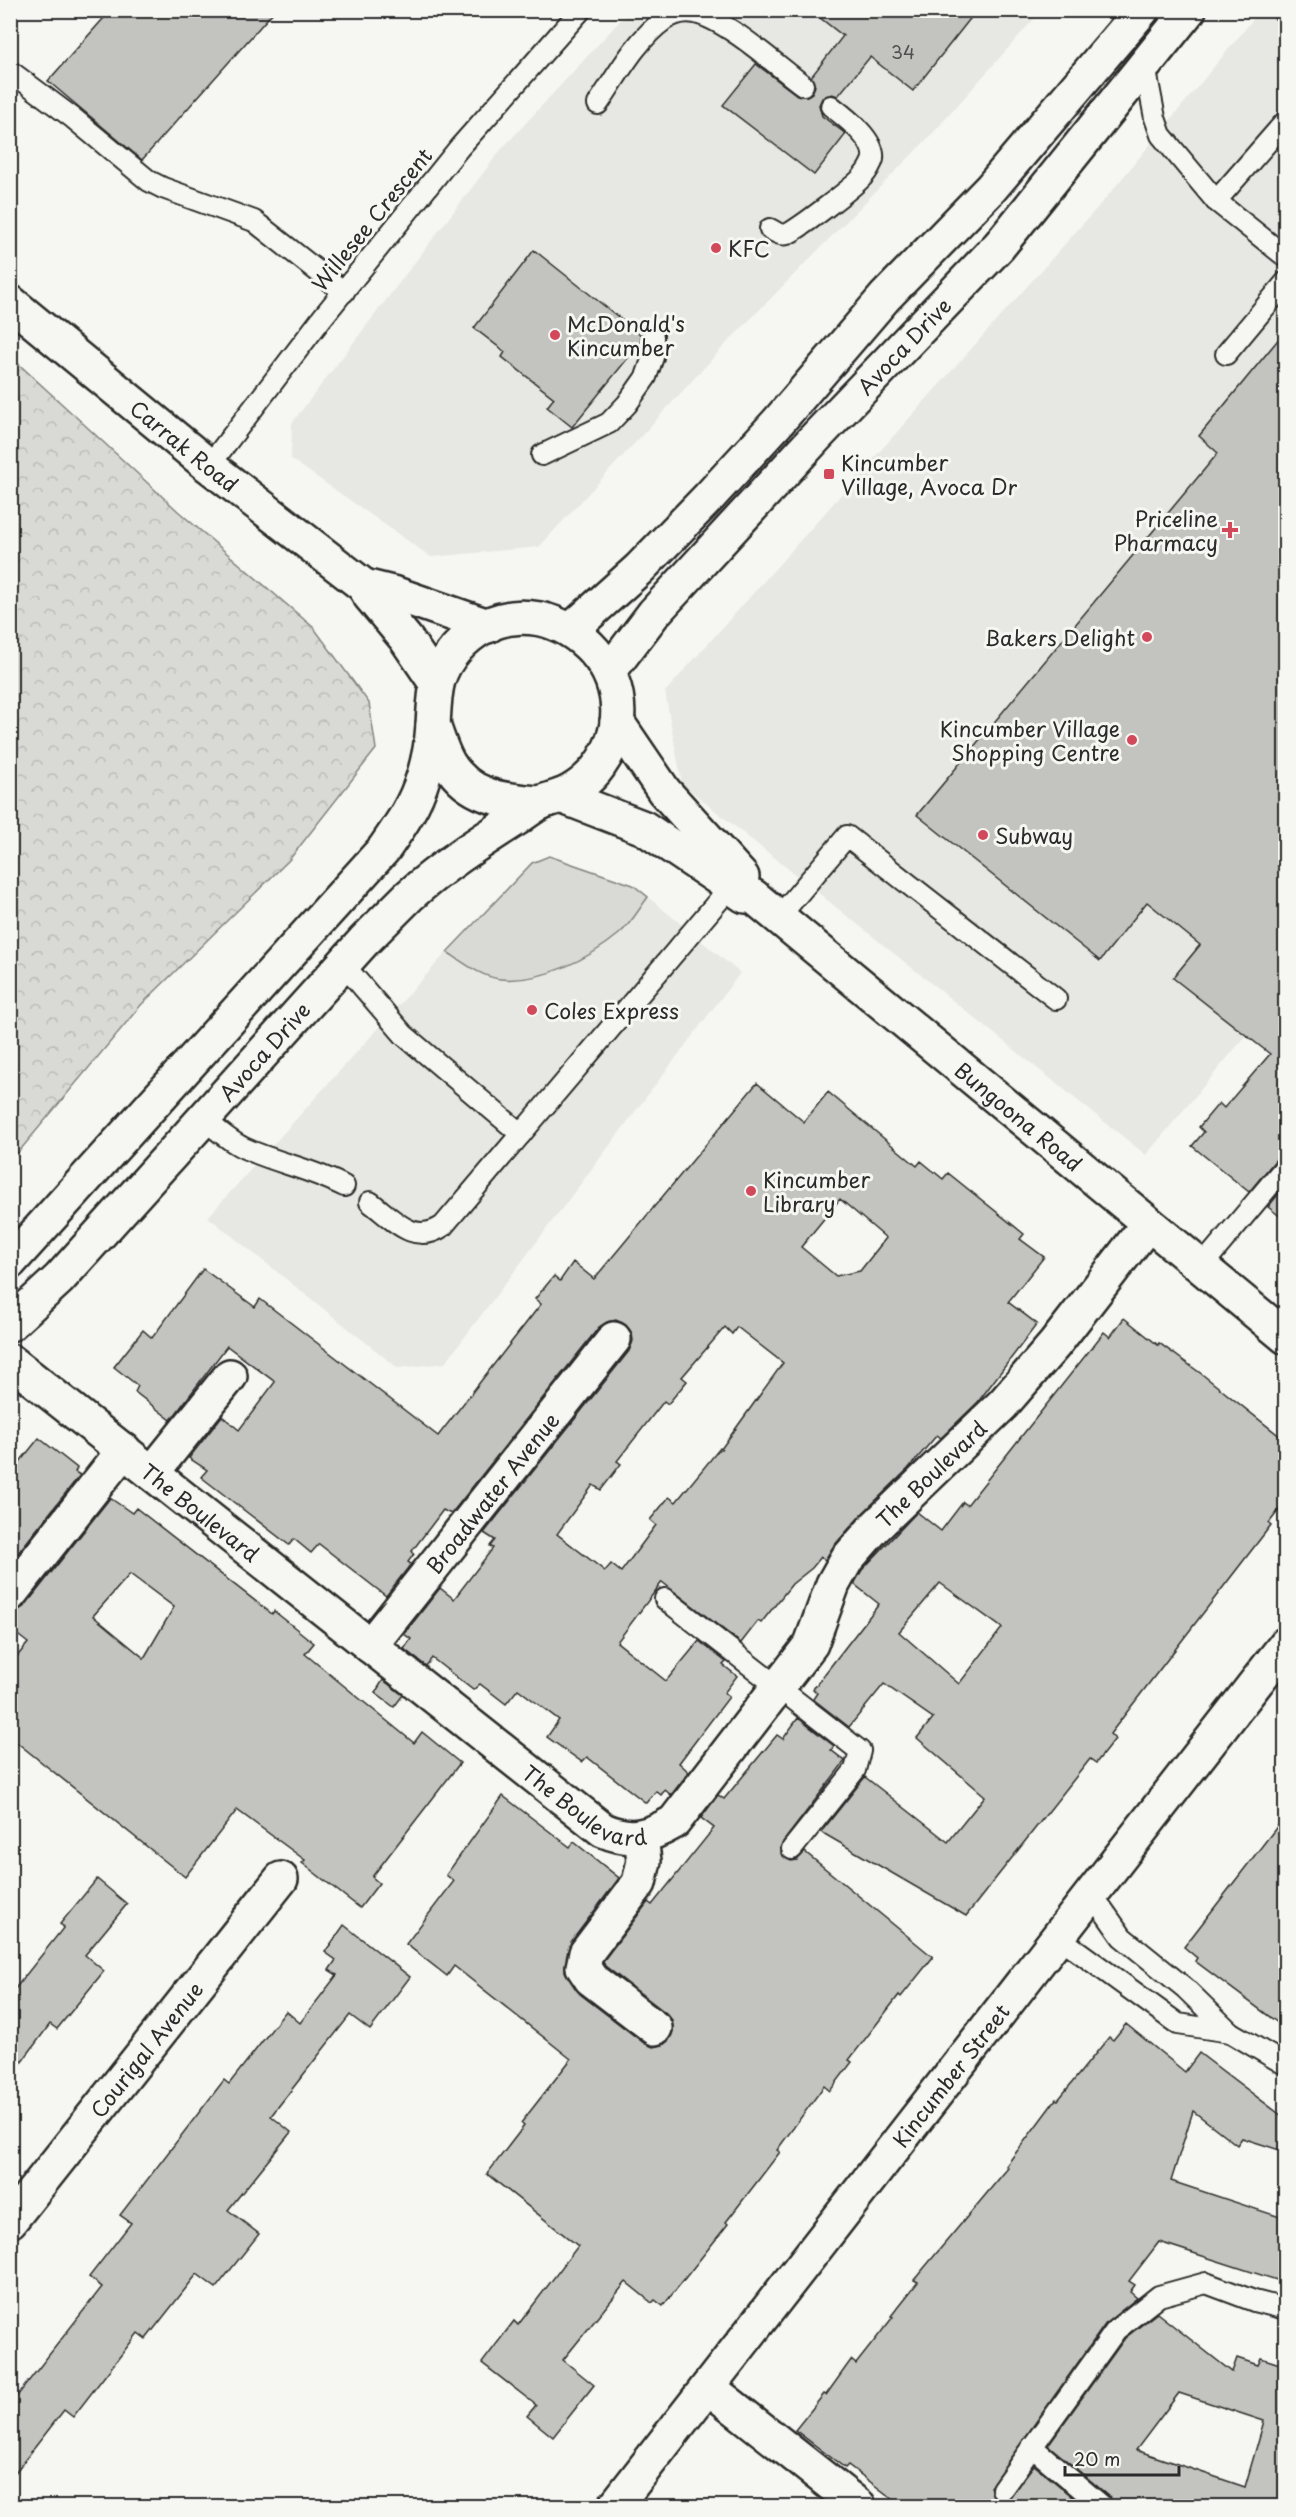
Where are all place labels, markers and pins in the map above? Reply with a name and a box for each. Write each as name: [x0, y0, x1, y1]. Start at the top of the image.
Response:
place label: KFC: [728, 232, 770, 264]
marker: KFC: [709, 241, 723, 255]
place label: McDonald's Kincumber: [567, 307, 685, 363]
marker: McDonald's Kincumber: [548, 328, 562, 342]
place label: Kincumber Village, Avoca Dr: [841, 446, 1018, 502]
marker: Kincumber Village, Avoca Dr: [822, 467, 836, 481]
place label: Priceline Pharmacy: [1113, 502, 1218, 558]
marker: Priceline Pharmacy: [1223, 523, 1237, 537]
place label: Bakers Delight: [984, 621, 1135, 653]
marker: Bakers Delight: [1140, 630, 1154, 644]
place label: Kincumber Village Shopping Centre: [940, 712, 1120, 768]
marker: Kincumber Village Shopping Centre: [1125, 733, 1139, 747]
place label: Subway: [995, 819, 1073, 851]
marker: Subway: [976, 828, 990, 842]
place label: Coles Express: [544, 994, 679, 1026]
marker: Coles Express: [525, 1003, 539, 1017]
place label: Kincumber Library: [763, 1163, 871, 1219]
marker: Kincumber Library: [744, 1184, 758, 1198]

